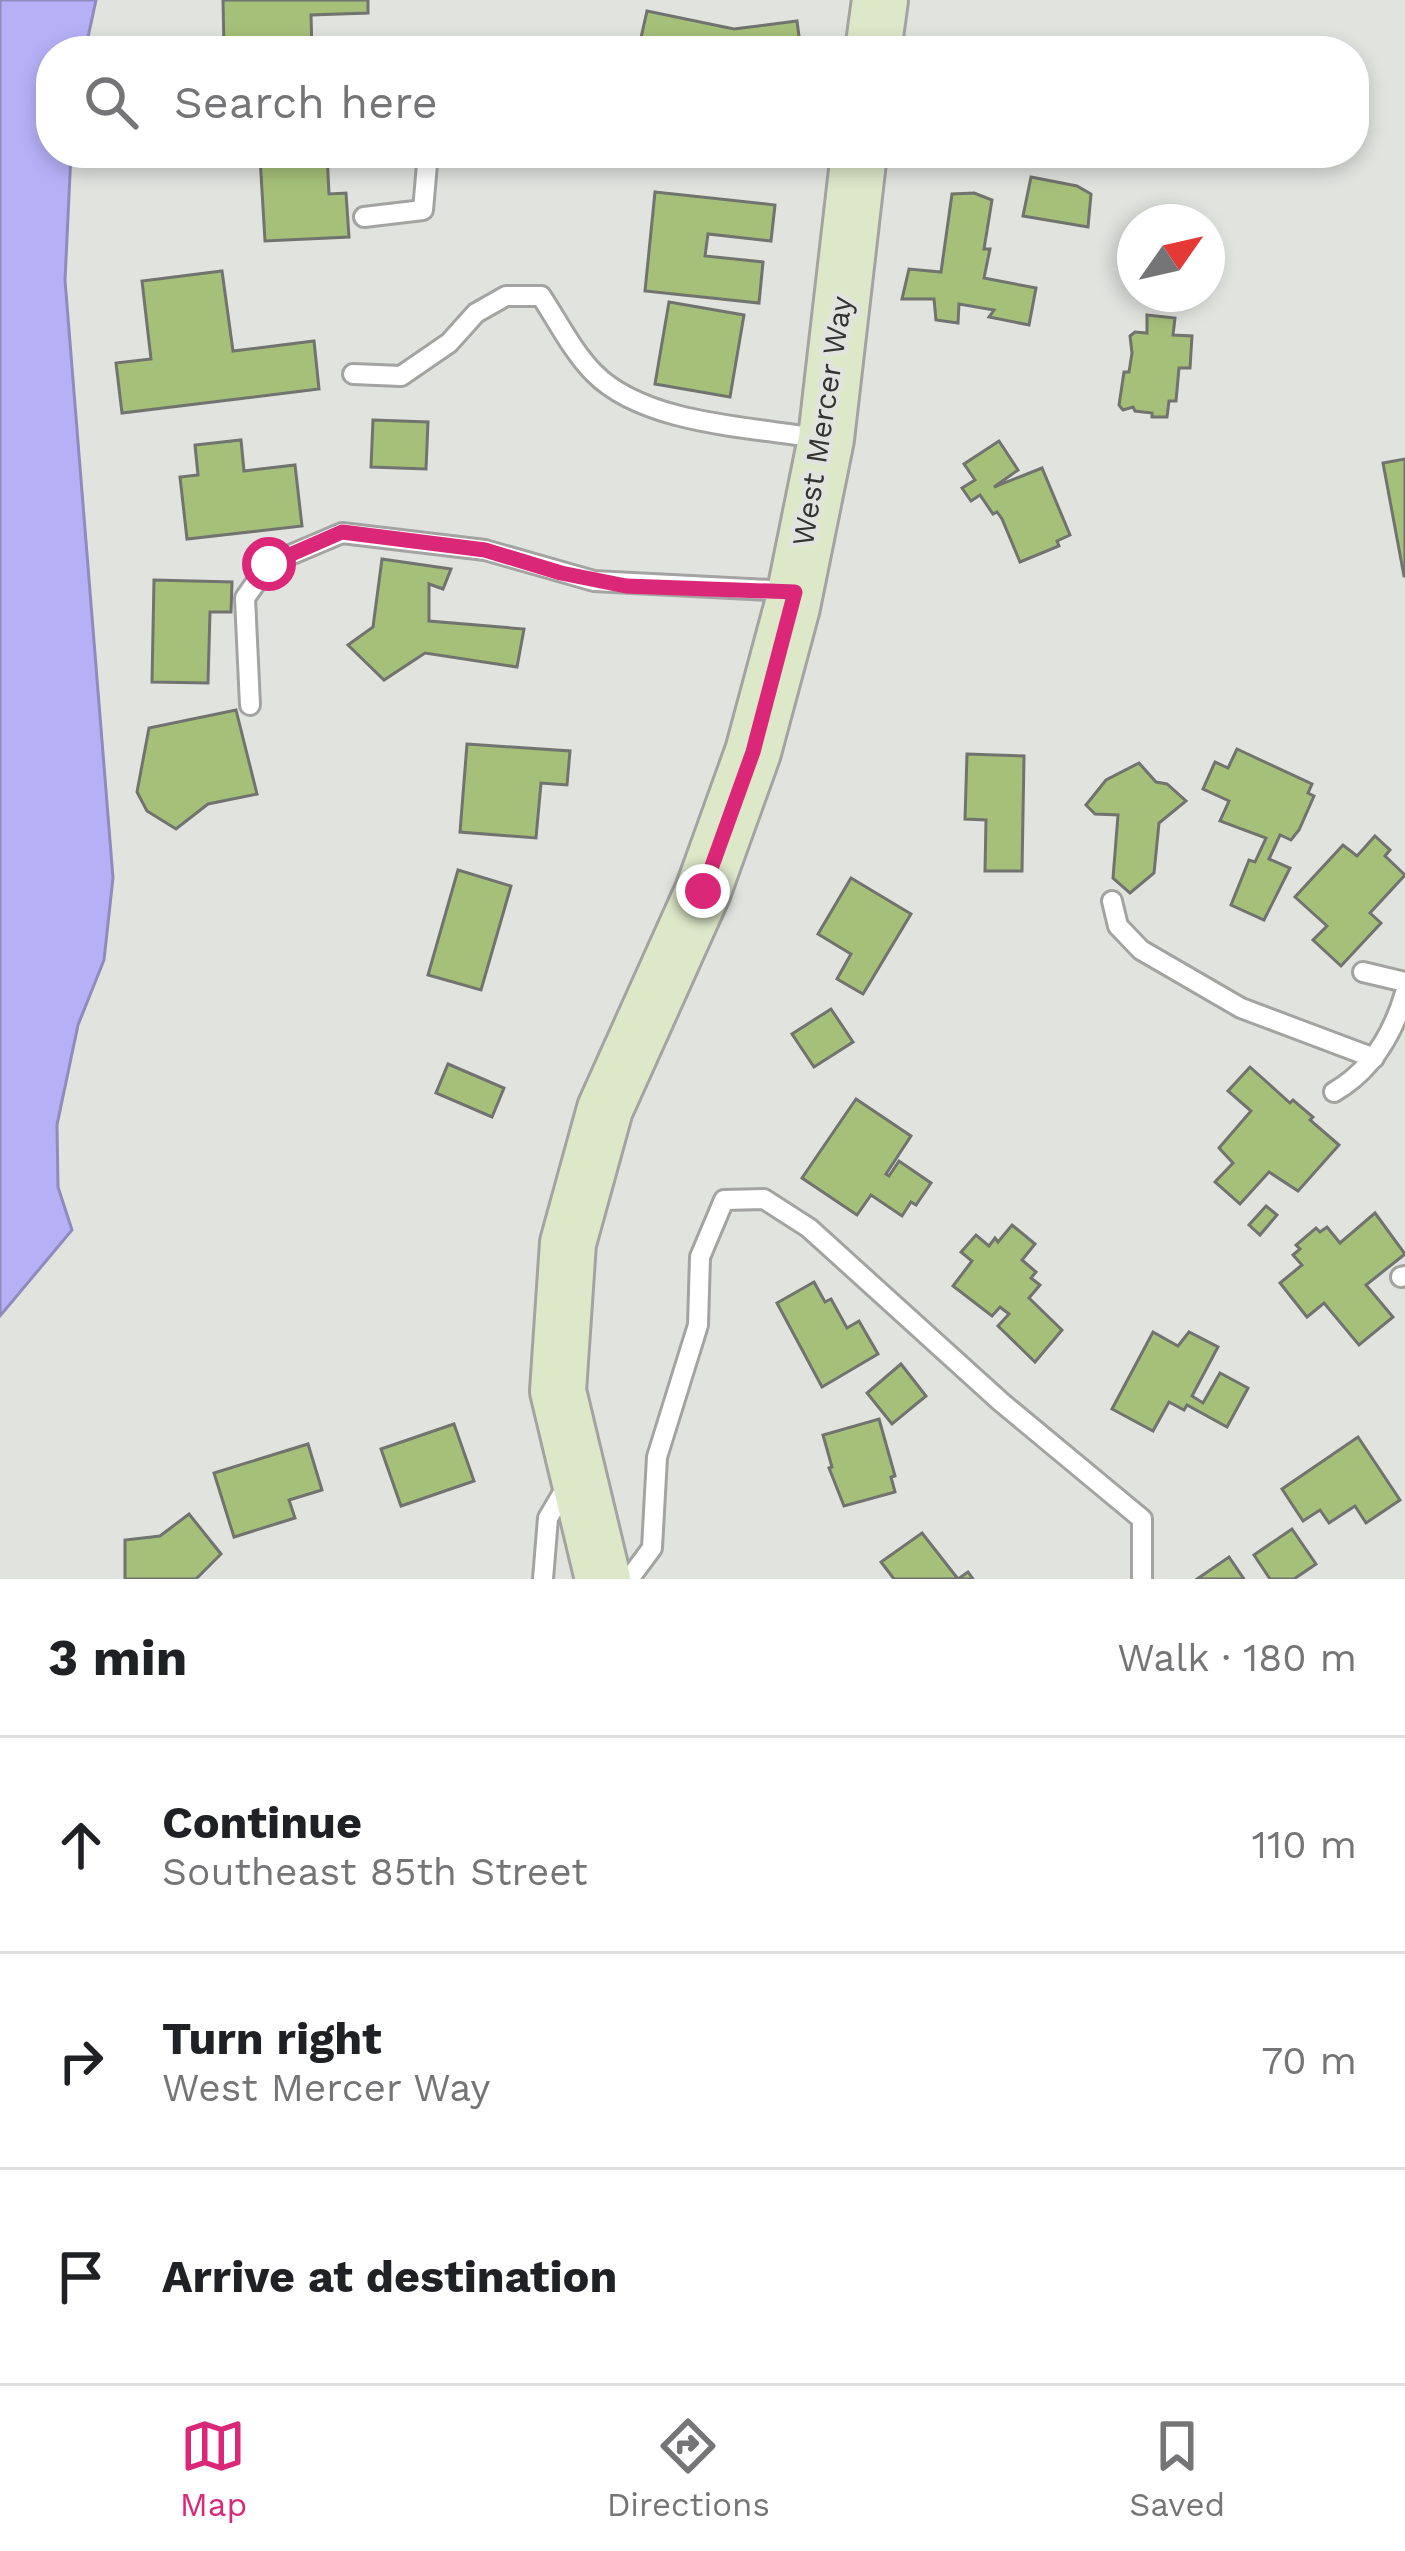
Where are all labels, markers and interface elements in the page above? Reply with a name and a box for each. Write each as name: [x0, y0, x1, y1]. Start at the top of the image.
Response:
search box: [36, 36, 1369, 168]
icon: search: [78, 69, 144, 135]
text: Search here: [174, 76, 438, 129]
north arrow: [1117, 204, 1225, 312]
street label: West Mercer Way: [785, 293, 859, 548]
route start: [242, 537, 296, 591]
route end: [676, 864, 730, 918]
text: 3 min: [48, 1628, 187, 1687]
text: Walk · 180 m: [1117, 1635, 1357, 1680]
text: Continue: [162, 1796, 362, 1849]
icon: ahead: [48, 1812, 114, 1878]
text: 110 m: [1252, 1822, 1357, 1867]
text: Southeast 85th Street: [162, 1849, 588, 1894]
text: Turn right: [162, 2012, 382, 2065]
icon: right: [48, 2028, 114, 2094]
text: 70 m: [1261, 2038, 1357, 2083]
text: West Mercer Way: [162, 2065, 490, 2110]
icon: arrive: [48, 2244, 114, 2310]
text: Arrive at destination: [162, 2250, 617, 2303]
tab: Map: [180, 2413, 247, 2524]
tab: Directions: [607, 2413, 770, 2524]
tab: Saved: [1129, 2413, 1225, 2524]

